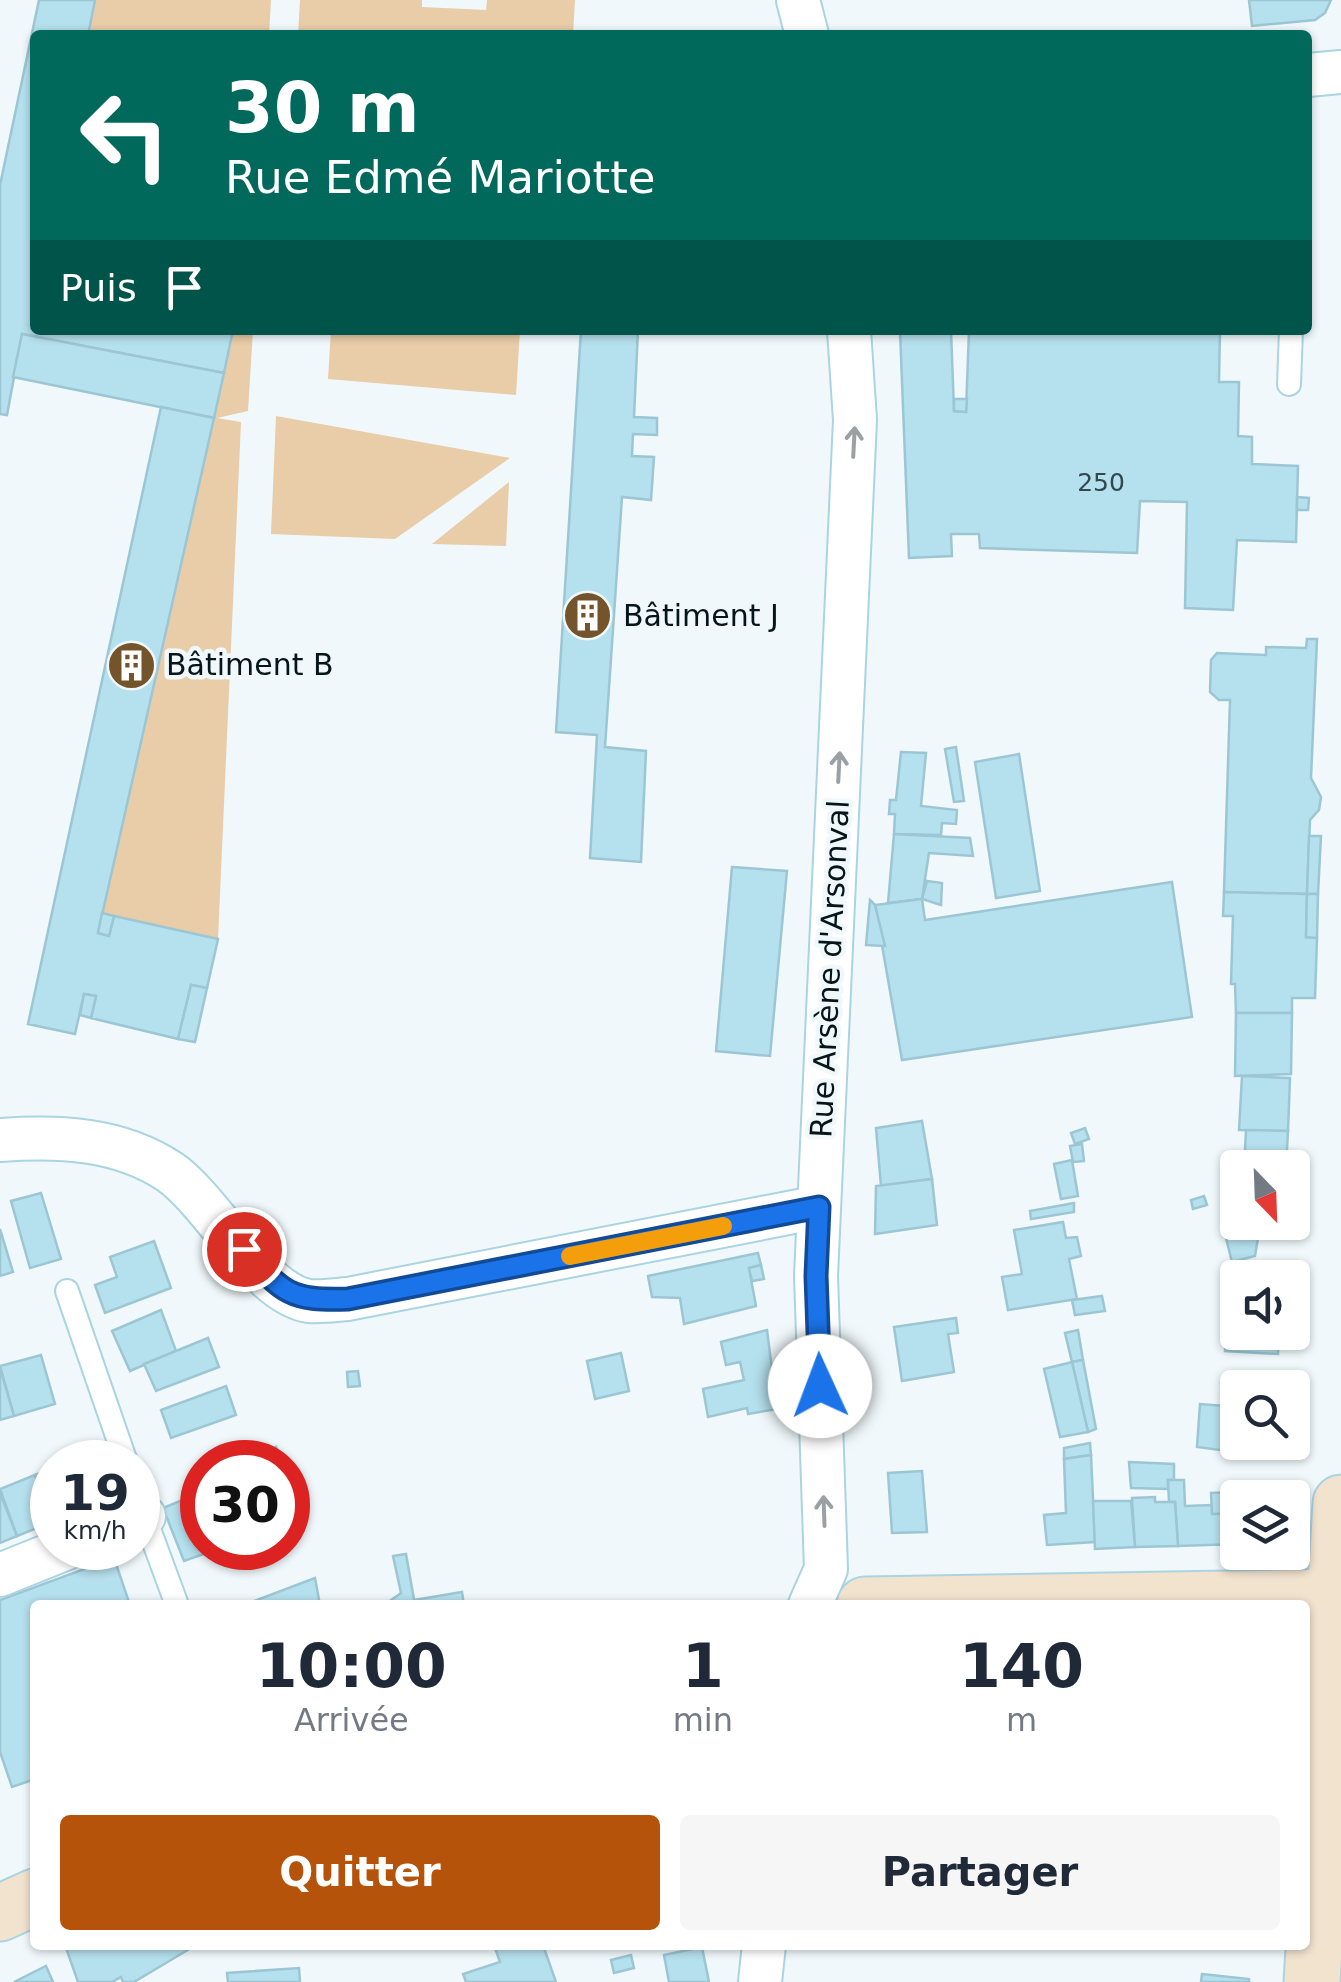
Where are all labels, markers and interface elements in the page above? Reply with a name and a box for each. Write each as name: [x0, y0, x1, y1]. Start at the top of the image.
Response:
text: 30 m: [225, 67, 420, 149]
icon: left: [60, 70, 190, 200]
text: Rue Edmé Mariotte: [225, 151, 656, 204]
icon: arrive: [157, 260, 212, 315]
text: Puis: [60, 266, 137, 310]
one-way arrow: [844, 427, 863, 459]
house number: 250: [1077, 468, 1125, 497]
building icon: Bâtiment J: [562, 590, 614, 642]
place label: Bâtiment J: [623, 598, 779, 633]
building icon: Bâtiment B: [105, 639, 157, 691]
place label: Bâtiment B: [166, 647, 334, 682]
one-way arrow: [830, 751, 849, 783]
street label: Rue Arsène d'Arsonval: [803, 799, 856, 1139]
north arrow: [1220, 1150, 1310, 1240]
map controls: [1220, 1150, 1310, 1570]
pin: [202, 1207, 287, 1292]
icon: arrive: [217, 1222, 272, 1277]
button: sound: [1220, 1260, 1310, 1350]
position arrow: [768, 1334, 872, 1438]
button: search: [1220, 1370, 1310, 1460]
speed limit sign: 30: [180, 1440, 310, 1570]
text: 19: [60, 1464, 130, 1522]
button: layers: [1220, 1480, 1310, 1570]
one-way arrow: [815, 1496, 834, 1528]
text: km/h: [63, 1516, 127, 1545]
text: 10:00: [256, 1631, 447, 1701]
text: 1: [682, 1631, 724, 1701]
text: 140: [959, 1631, 1084, 1701]
text: Arrivée: [294, 1701, 409, 1739]
text: min: [673, 1701, 733, 1739]
text: m: [1006, 1701, 1037, 1739]
button: Quitter: [60, 1815, 660, 1930]
button: Partager: [680, 1815, 1280, 1930]

